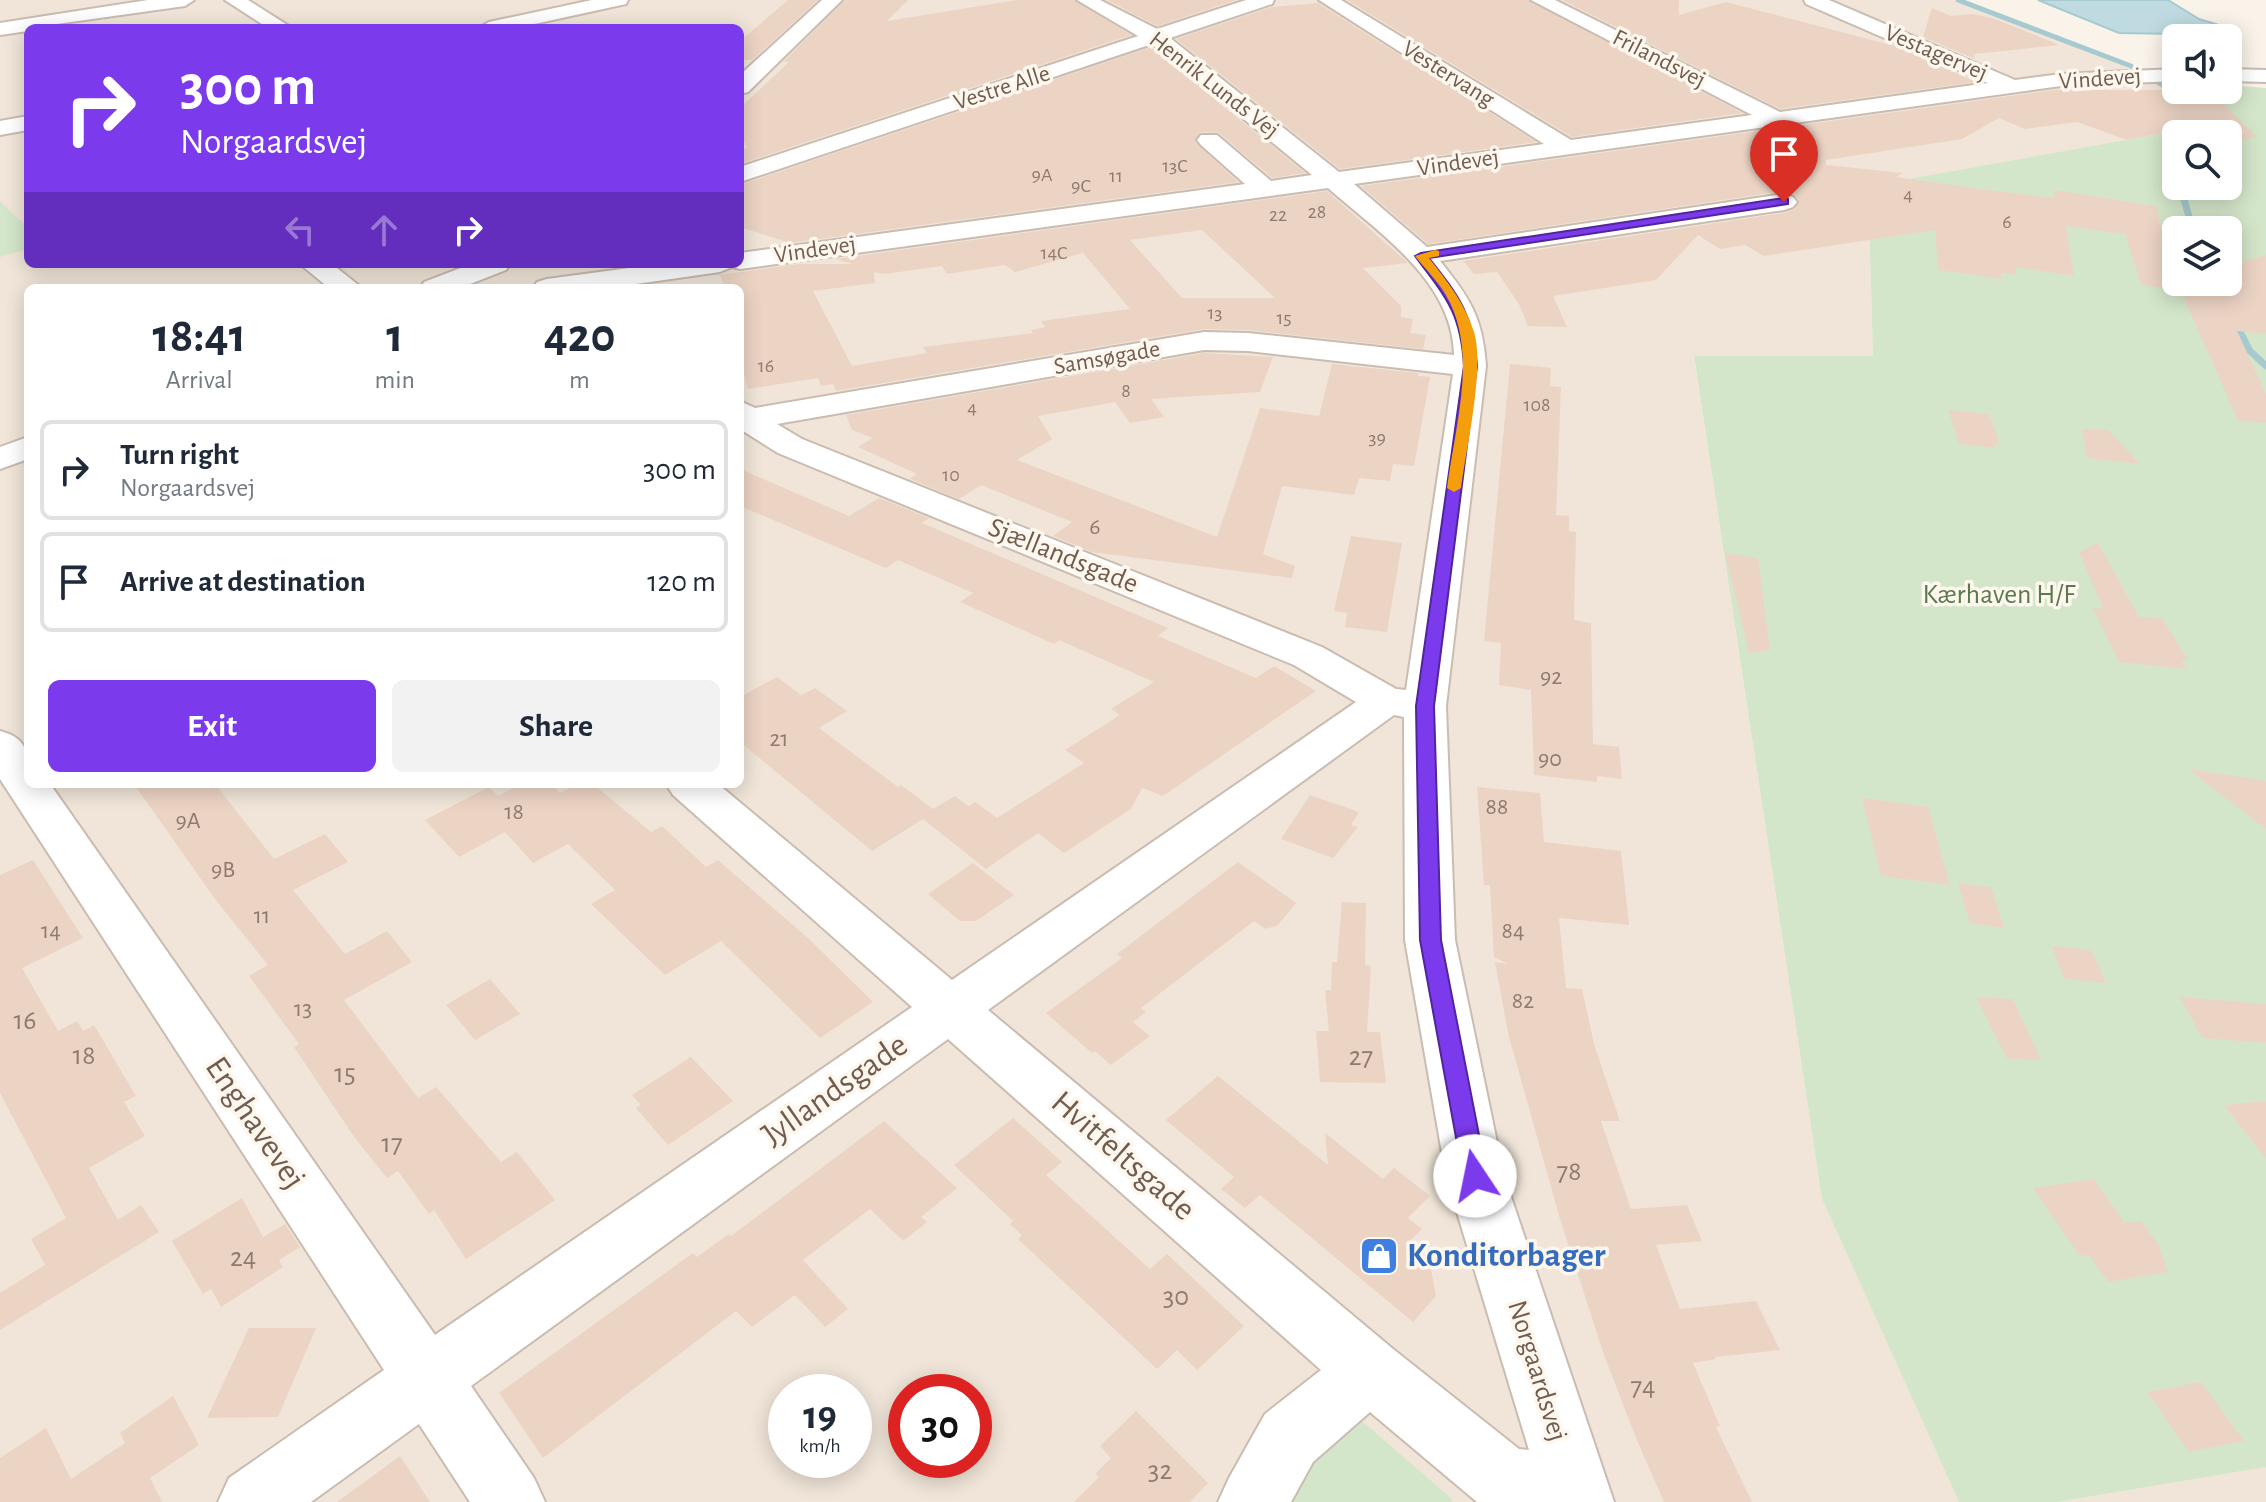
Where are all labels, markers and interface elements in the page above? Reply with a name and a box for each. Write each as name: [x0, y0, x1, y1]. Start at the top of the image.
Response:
street label: Vestagervej: [1881, 21, 1991, 85]
map controls: [2162, 24, 2242, 296]
button: sound: [2162, 24, 2242, 104]
street label: Frilandsvej: [1609, 25, 1709, 93]
street label: Henrik Lunds Vej: [1145, 27, 1283, 143]
street label: Vestervang: [1398, 36, 1499, 112]
icon: right: [48, 56, 152, 160]
text: 300 m: [180, 59, 316, 115]
street label: Vestre Alle: [951, 61, 1053, 115]
street label: Vindevej: [2058, 64, 2142, 94]
pin: [1750, 120, 1818, 202]
button: search: [2162, 120, 2242, 200]
text: Norgaardsvej: [180, 124, 367, 160]
icon: arrive: [1762, 132, 1806, 176]
street label: Vindevej: [1415, 145, 1501, 181]
house number: 13C: [1162, 156, 1188, 176]
house number: 9A: [1032, 165, 1053, 185]
house number: 11: [1109, 166, 1123, 186]
house number: 9C: [1071, 176, 1091, 196]
house number: 4: [1903, 185, 1913, 205]
house number: 28: [1308, 202, 1326, 222]
house number: 22: [1269, 205, 1287, 225]
icon: left: [278, 208, 322, 252]
icon: ahead: [362, 208, 406, 252]
icon: right: [446, 208, 490, 252]
house number: 6: [2002, 212, 2012, 232]
button: layers: [2162, 216, 2242, 296]
street label: Vindevej: [772, 232, 858, 268]
house number: 14C: [1041, 243, 1067, 263]
house number: 13: [1207, 303, 1223, 323]
house number: 15: [1276, 308, 1292, 328]
text: 18:41: [153, 313, 246, 361]
text: 1: [386, 313, 403, 361]
text: 420: [544, 313, 615, 361]
street label: Samsøgade: [1052, 337, 1162, 379]
house number: 16: [758, 356, 774, 376]
text: Arrival: [166, 367, 233, 393]
text: min: [375, 367, 415, 393]
text: m: [569, 367, 590, 393]
house number: 8: [1121, 381, 1131, 401]
house number: 108: [1524, 395, 1550, 415]
house number: 4: [967, 398, 977, 418]
house number: 39: [1368, 428, 1386, 448]
text: Turn right: [120, 440, 239, 470]
icon: right: [52, 448, 96, 492]
text: 300 m: [643, 455, 716, 485]
house number: 10: [942, 465, 960, 485]
text: Norgaardsvej: [120, 475, 255, 501]
street label: Sjællandsgade: [984, 513, 1142, 599]
house number: 6: [1089, 515, 1101, 539]
icon: arrive: [52, 560, 96, 604]
text: Arrive at destination: [120, 567, 366, 597]
text: 120 m: [647, 567, 716, 597]
park label: Kærhaven H/F: [1923, 581, 2076, 609]
house number: 92: [1540, 665, 1562, 689]
button: Exit: [48, 680, 376, 772]
button: Share: [392, 680, 720, 772]
house number: 21: [769, 727, 789, 751]
house number: 90: [1538, 747, 1562, 771]
house number: 88: [1486, 795, 1508, 819]
house number: 18: [504, 800, 524, 824]
house number: 9A: [175, 809, 201, 833]
house number: 9B: [211, 858, 235, 882]
house number: 11: [254, 904, 270, 928]
house number: 14: [41, 919, 61, 943]
house number: 84: [1502, 919, 1524, 943]
house number: 82: [1512, 989, 1534, 1013]
house number: 13: [294, 997, 312, 1021]
house number: 16: [14, 1007, 36, 1035]
street label: Jyllandsgade: [756, 1028, 914, 1152]
house number: 18: [73, 1042, 95, 1070]
house number: 27: [1349, 1043, 1373, 1071]
street label: Enghavevej: [199, 1051, 311, 1195]
house number: 15: [334, 1060, 356, 1088]
street label: Hvitfeltsgade: [1045, 1085, 1201, 1227]
house number: 17: [381, 1130, 403, 1158]
position arrow: [1433, 1134, 1517, 1218]
house number: 78: [1557, 1158, 1581, 1186]
shop icon: Konditorbager: [1358, 1235, 1400, 1277]
place label: Konditorbager: [1407, 1239, 1606, 1273]
house number: 24: [230, 1244, 256, 1272]
house number: 30: [1163, 1283, 1189, 1311]
street label: Norgaardsvej: [1502, 1297, 1572, 1445]
house number: 74: [1630, 1373, 1656, 1401]
speed limit sign: 30: [888, 1374, 992, 1478]
text: 19: [803, 1396, 837, 1436]
text: km/h: [799, 1436, 841, 1456]
house number: 32: [1148, 1457, 1172, 1485]

